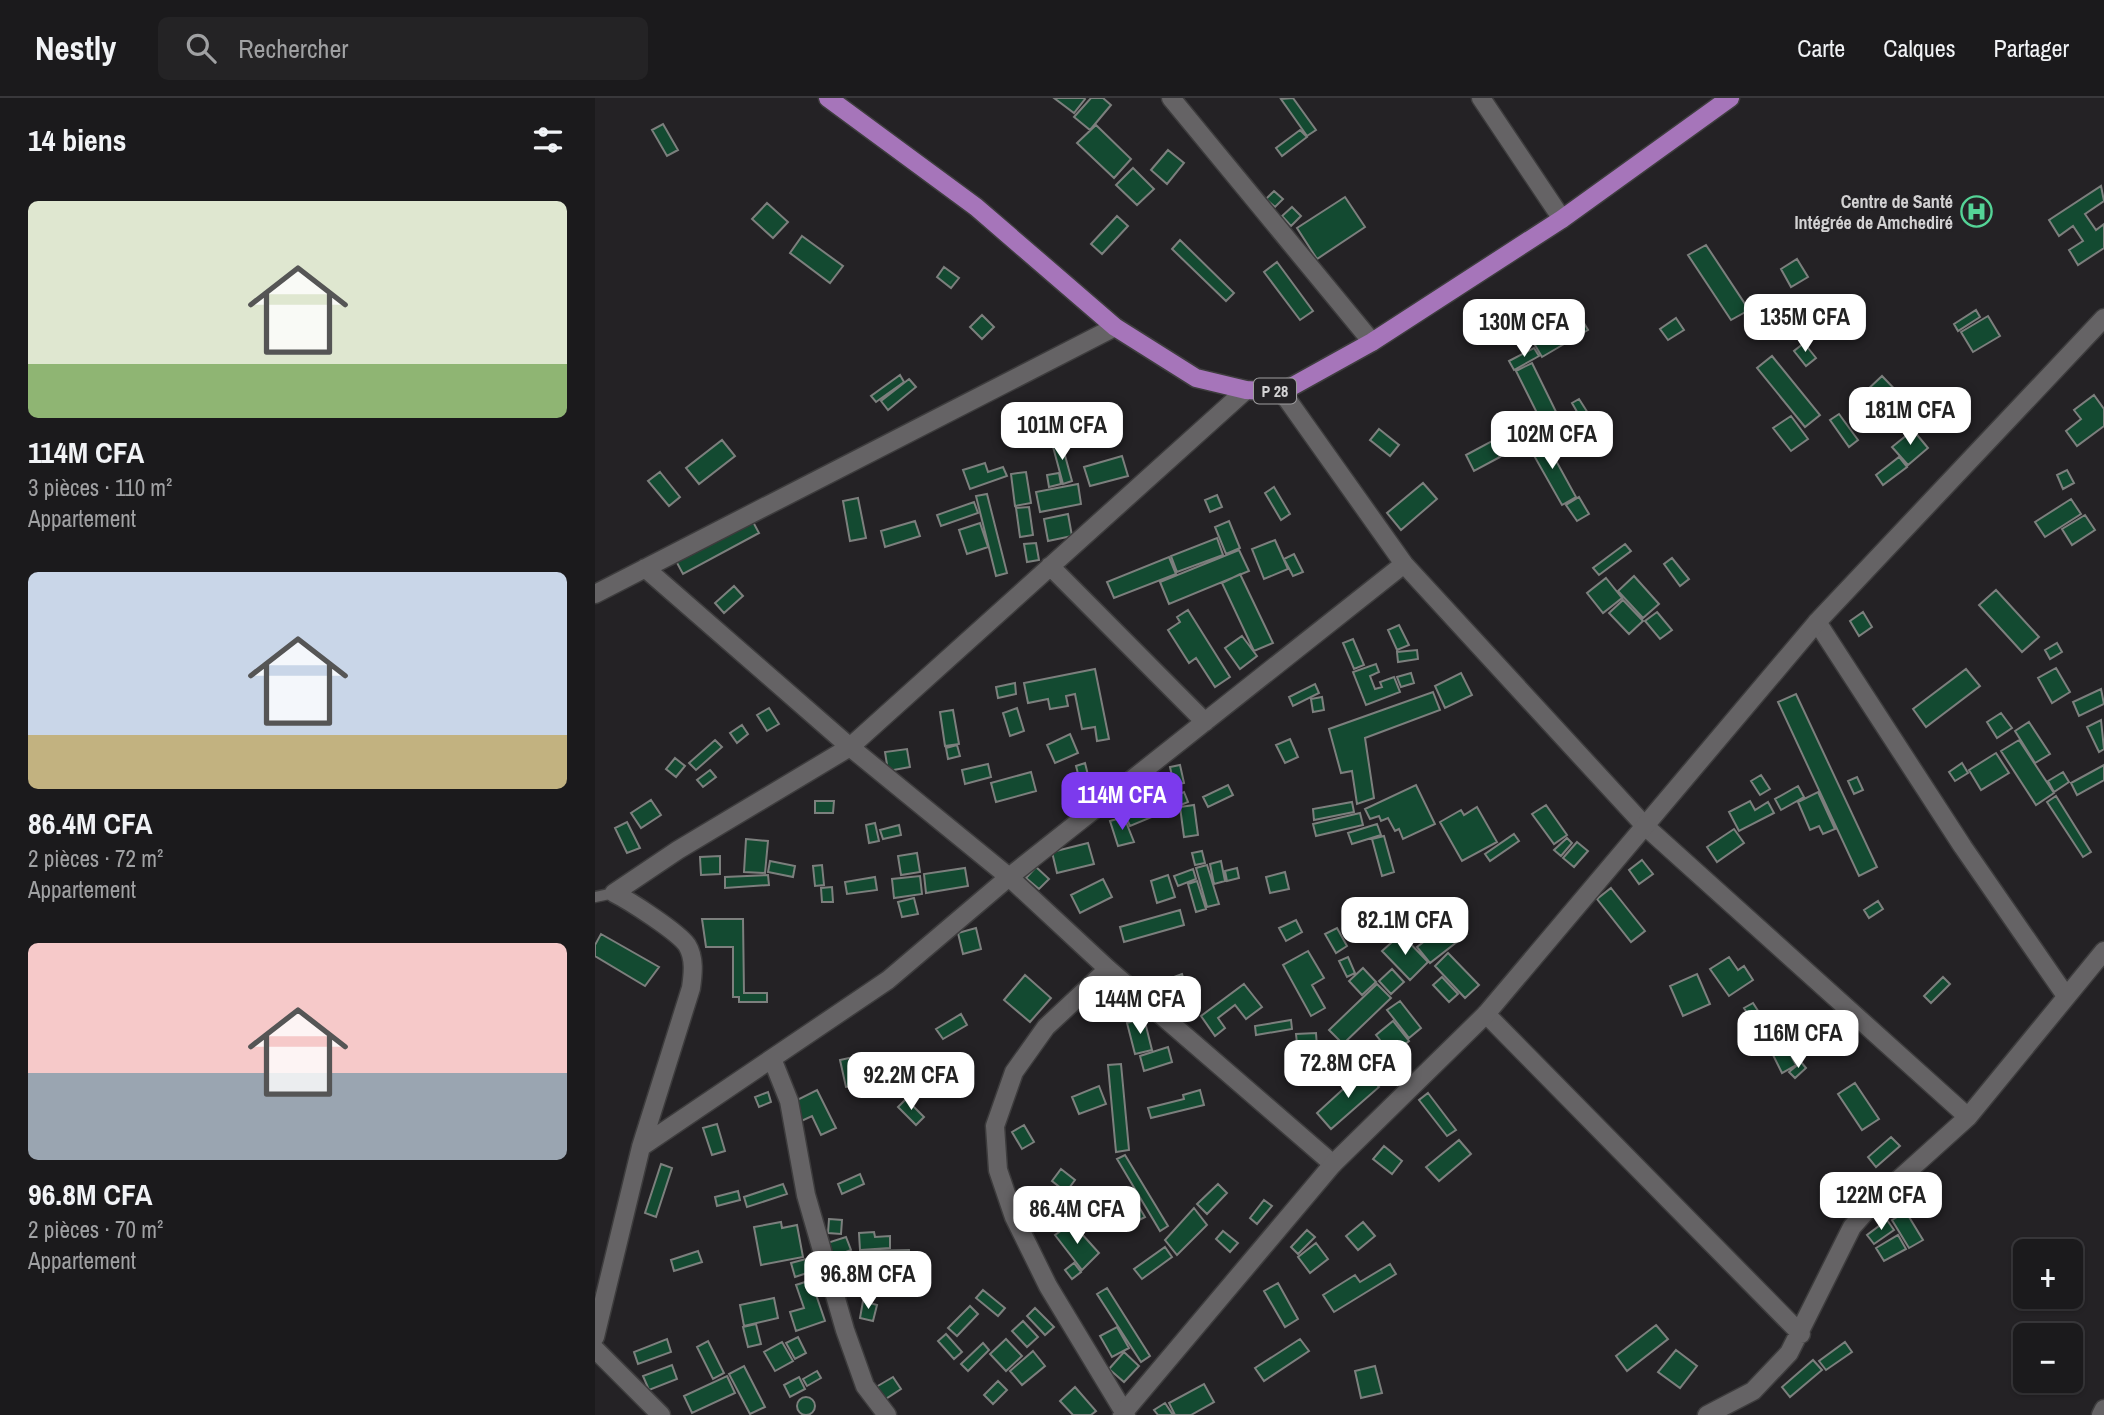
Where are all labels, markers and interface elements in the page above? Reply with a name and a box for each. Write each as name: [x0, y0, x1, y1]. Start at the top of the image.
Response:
search box: [158, 17, 648, 80]
text: Nestly: [35, 26, 116, 70]
icon: search: [182, 29, 220, 67]
text: Rechercher: [238, 31, 348, 66]
text: Carte: [1797, 32, 1845, 64]
text: Calques: [1883, 32, 1956, 64]
text: Partager: [1994, 32, 2069, 64]
text: 14 biens: [28, 120, 126, 160]
icon: filters: [529, 121, 567, 159]
place label: Centre de Santé Intégrée de Amchediré: [1794, 189, 1953, 235]
hospital icon: Centre de Santé Intégrée de Amchediré: [1959, 195, 1993, 229]
icon: home: [235, 247, 361, 373]
pin: 135M CFA: [1733, 294, 1877, 354]
pin: 130M CFA: [1452, 300, 1596, 359]
text: 135M CFA: [1760, 301, 1850, 332]
text: 130M CFA: [1479, 306, 1569, 337]
road number: P 28: [1254, 378, 1296, 404]
pin: 181M CFA: [1838, 388, 1982, 447]
text: 181M CFA: [1865, 394, 1955, 425]
pin: 101M CFA: [990, 402, 1134, 462]
text: 101M CFA: [1017, 409, 1107, 440]
pin: 102M CFA: [1480, 412, 1624, 471]
text: 102M CFA: [1507, 418, 1597, 449]
text: 114M CFA: [28, 432, 144, 472]
text: 3 pièces · 110 m²: [28, 472, 172, 503]
text: Appartement: [28, 503, 136, 534]
icon: home: [235, 618, 361, 744]
pin: 114M CFA: [1050, 772, 1194, 832]
text: 114M CFA: [1077, 779, 1167, 810]
text: 86.4M CFA: [28, 803, 152, 843]
text: 2 pièces · 72 m²: [28, 843, 163, 874]
text: Appartement: [28, 874, 136, 905]
pin: 82.1M CFA: [1325, 898, 1485, 957]
text: 82.1M CFA: [1357, 904, 1453, 935]
pin: 144M CFA: [1068, 976, 1212, 1036]
text: 144M CFA: [1095, 983, 1185, 1014]
icon: home: [235, 989, 361, 1115]
pin: 116M CFA: [1726, 1010, 1870, 1070]
text: 116M CFA: [1753, 1017, 1843, 1048]
pin: 72.8M CFA: [1268, 1040, 1428, 1100]
text: 72.8M CFA: [1300, 1047, 1396, 1078]
pin: 92.2M CFA: [831, 1052, 991, 1112]
text: 92.2M CFA: [863, 1059, 959, 1090]
pin: 122M CFA: [1809, 1172, 1953, 1232]
text: 96.8M CFA: [28, 1174, 152, 1214]
text: 122M CFA: [1836, 1179, 1926, 1210]
pin: 86.4M CFA: [997, 1186, 1157, 1246]
text: 86.4M CFA: [1029, 1193, 1125, 1224]
text: 2 pièces · 70 m²: [28, 1214, 163, 1245]
map controls: [2013, 1239, 2083, 1393]
button: +: [2013, 1239, 2083, 1309]
text: Appartement: [28, 1245, 136, 1276]
pin: 96.8M CFA: [788, 1252, 948, 1311]
text: 96.8M CFA: [820, 1258, 916, 1289]
button: −: [2013, 1323, 2083, 1393]

